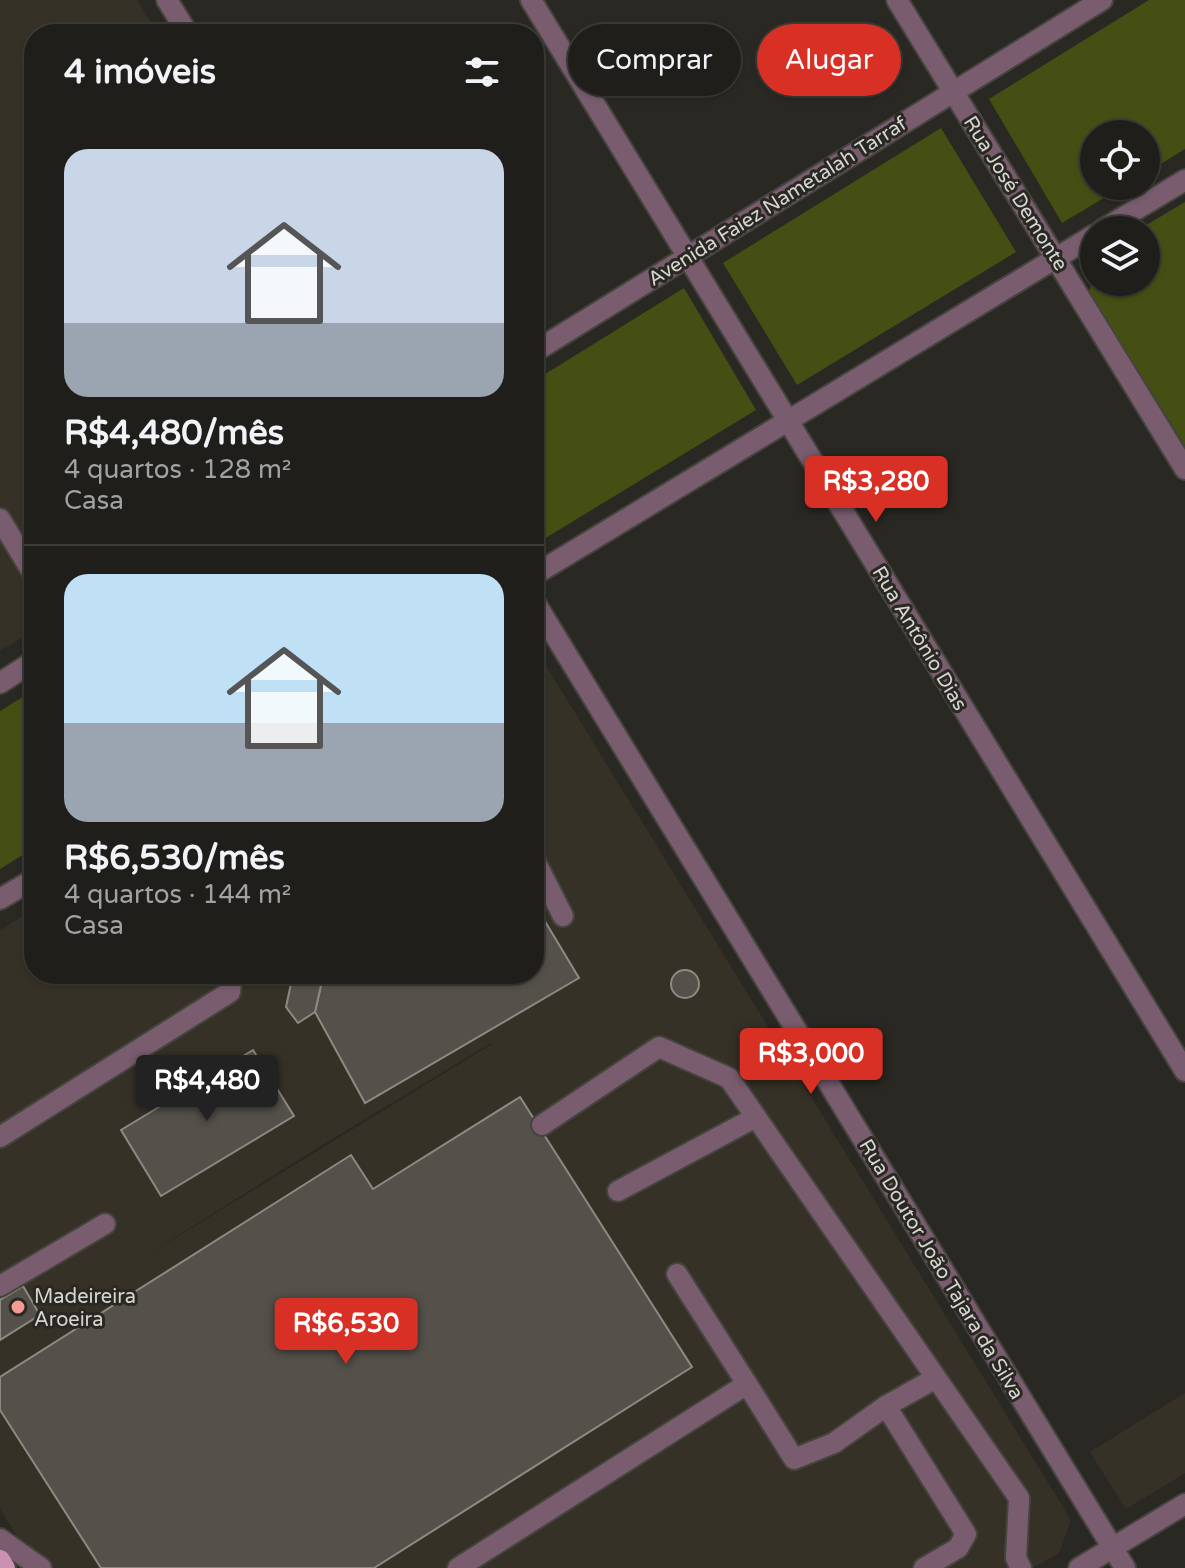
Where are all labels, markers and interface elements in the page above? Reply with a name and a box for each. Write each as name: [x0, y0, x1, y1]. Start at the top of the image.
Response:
chip: Comprar: [568, 24, 741, 96]
chip: Alugar: [757, 24, 901, 96]
icon: filters: [460, 50, 504, 94]
text: 4 imóveis: [64, 52, 216, 93]
street label: Avenida Faiez Nametalah Tarraf: [644, 112, 912, 292]
street label: Rua José Demonte: [958, 112, 1072, 275]
map controls: [1080, 120, 1160, 296]
button: locate: [1080, 120, 1160, 200]
icon: home: [212, 201, 356, 345]
button: layers: [1080, 216, 1160, 296]
text: R$4,480/mês: [64, 413, 284, 454]
text: 4 quartos · 128 m²: [64, 454, 291, 485]
pin: R$3,280: [802, 456, 950, 524]
text: R$3,280: [823, 466, 929, 497]
text: Casa: [64, 485, 124, 516]
street label: Rua Antônio Dias: [867, 562, 972, 715]
icon: home: [212, 626, 356, 770]
text: R$6,530/mês: [64, 838, 285, 879]
text: 4 quartos · 144 m²: [64, 879, 291, 910]
text: Casa: [64, 910, 124, 941]
pin: R$3,000: [737, 1028, 885, 1096]
text: R$3,000: [758, 1038, 864, 1069]
pin: R$4,480: [133, 1055, 281, 1123]
text: R$4,480: [154, 1065, 260, 1096]
street label: Rua Doutor João Tajara da Silva: [854, 1135, 1029, 1404]
place label: Madeireira Aroeira: [34, 1285, 136, 1332]
marker: Madeireira Aroeira: [9, 1298, 27, 1316]
pin: R$6,530: [272, 1298, 420, 1366]
text: R$6,530: [293, 1308, 399, 1339]

